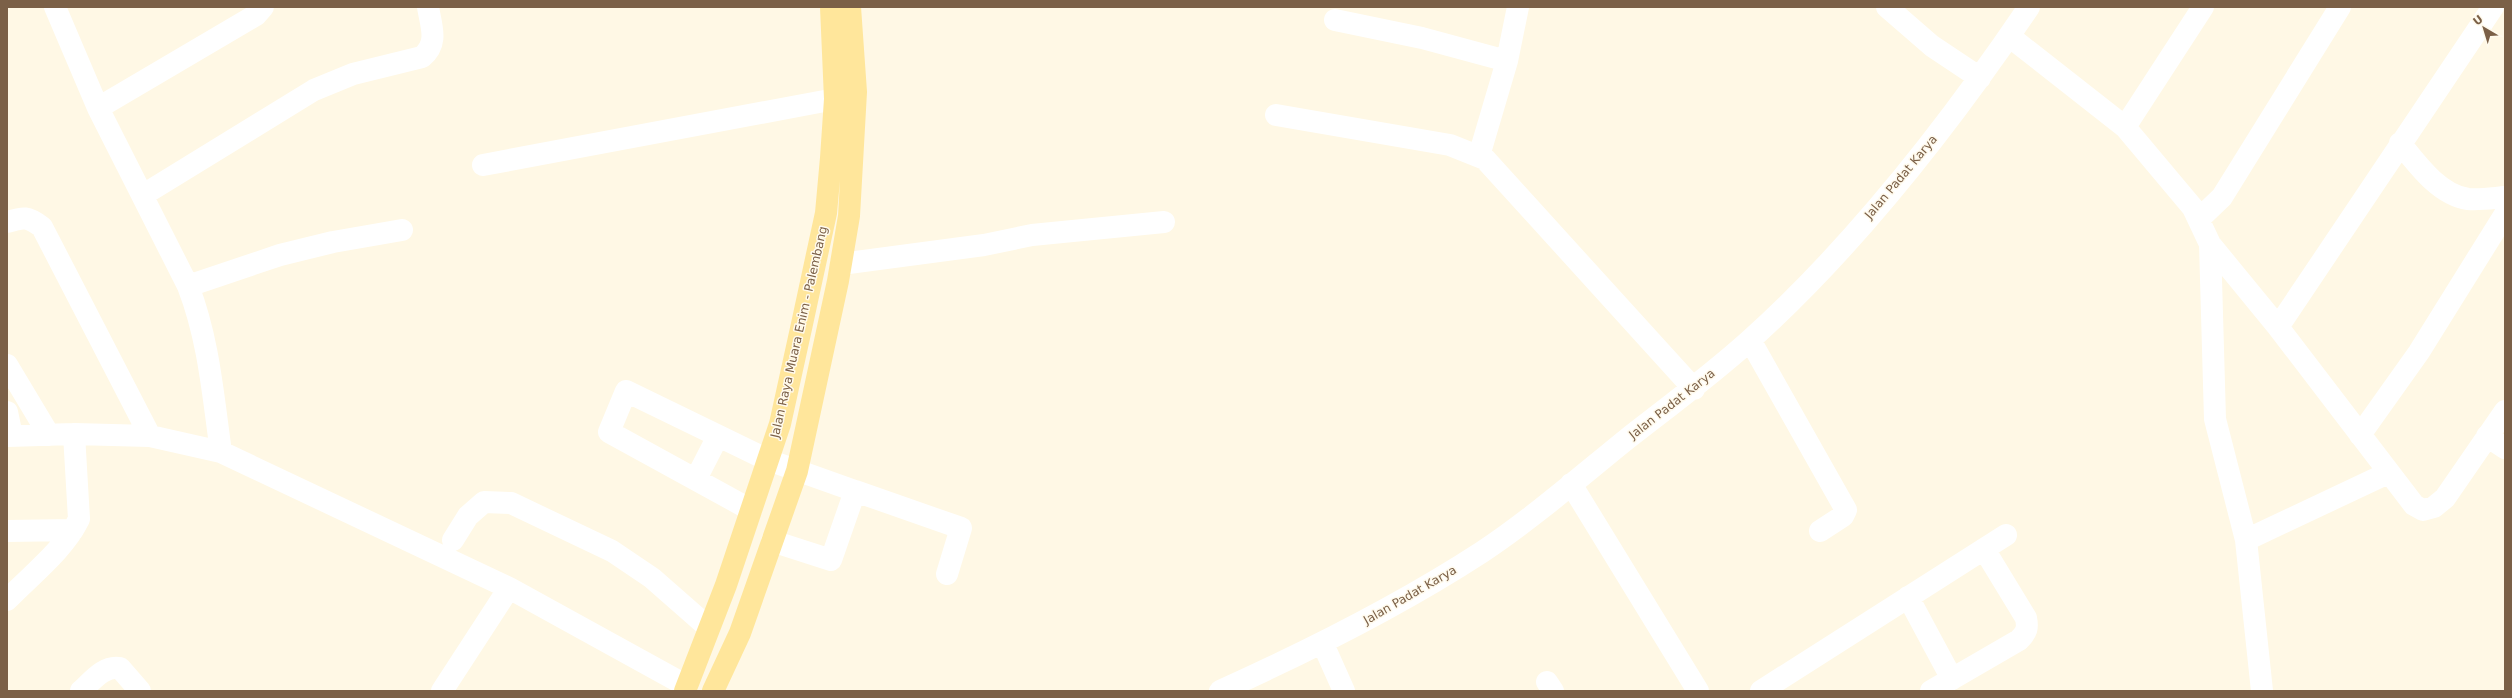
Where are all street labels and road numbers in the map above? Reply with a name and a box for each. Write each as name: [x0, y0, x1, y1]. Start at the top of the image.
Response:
street label: Jalan Padat Karya: [1861, 132, 1940, 222]
street label: Jalan Raya Muara Enim - Palembang: [768, 225, 830, 440]
street label: Jalan Padat Karya: [1626, 366, 1718, 442]
street label: Jalan Padat Karya: [1360, 563, 1459, 628]

